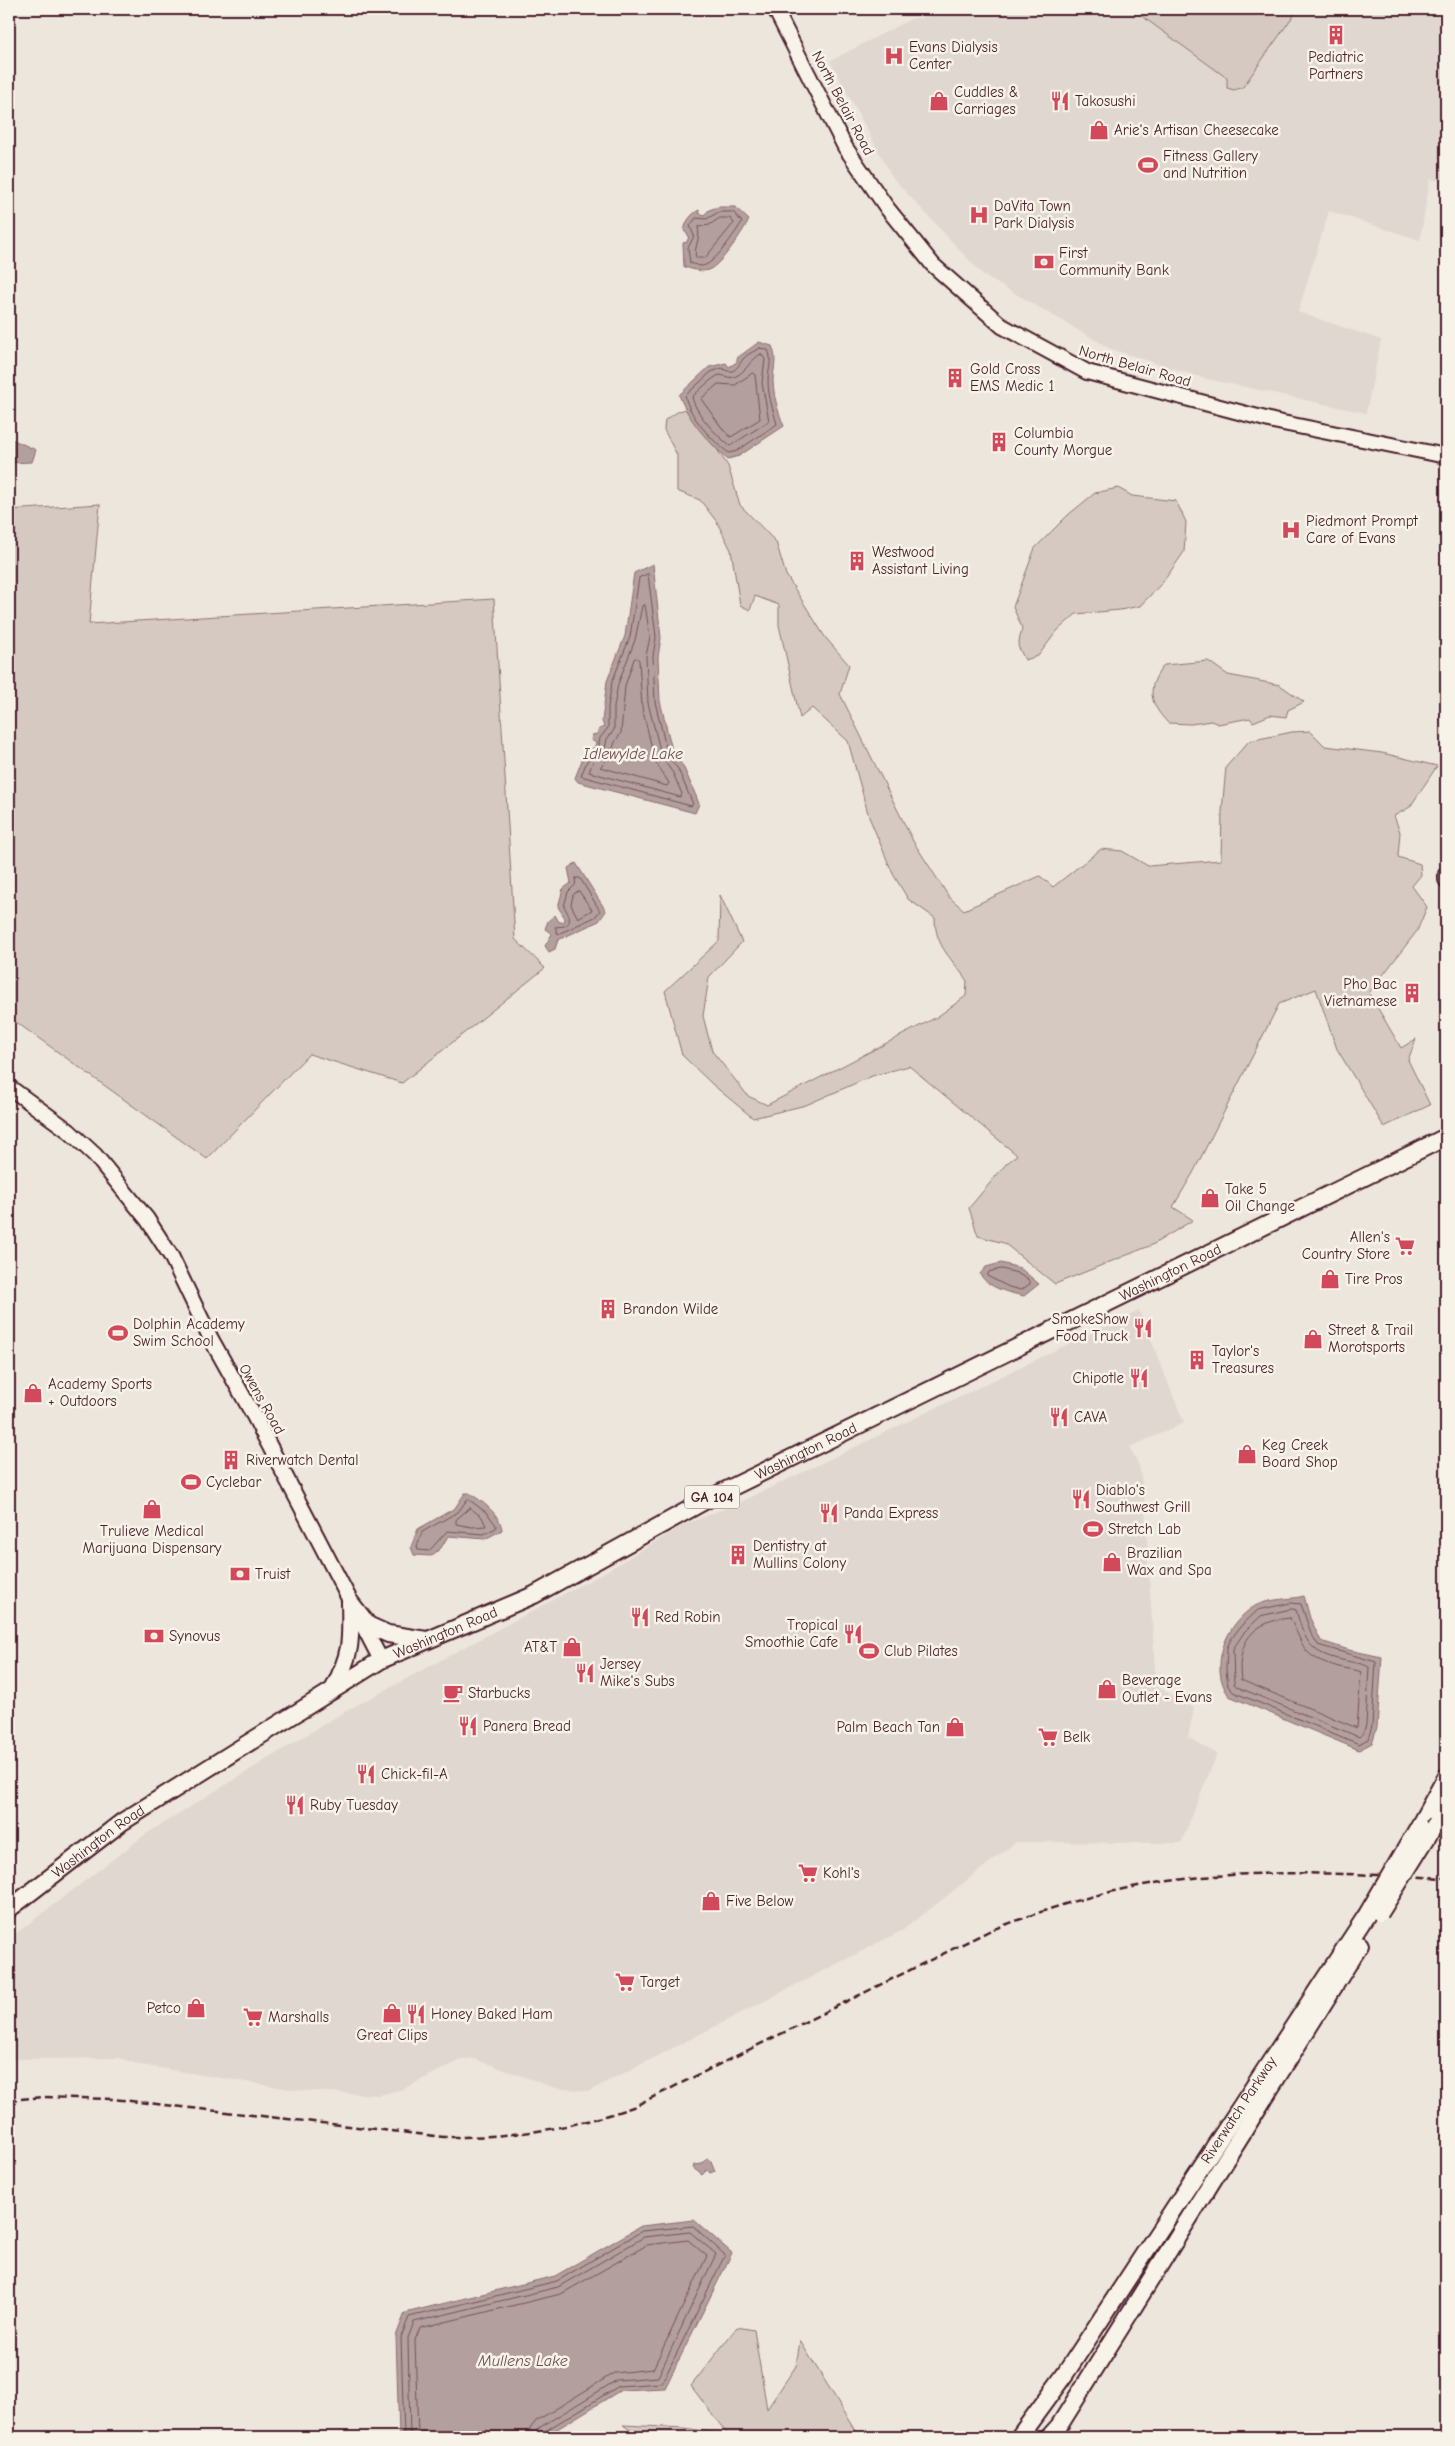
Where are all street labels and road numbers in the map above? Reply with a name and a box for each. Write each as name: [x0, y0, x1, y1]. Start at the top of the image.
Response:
street label: North Belair Road: [808, 48, 878, 158]
street label: North Belair Road: [1077, 341, 1193, 391]
street label: Washington Road: [1116, 1240, 1224, 1305]
street label: Owens Road: [235, 1361, 289, 1437]
street label: Washington Road: [752, 1418, 860, 1484]
road number: GA 104: [684, 1485, 740, 1508]
street label: Washington Road: [391, 1603, 500, 1663]
street label: Washington Road: [48, 1801, 148, 1882]
street label: Riverwatch Parkway: [1197, 2053, 1280, 2167]

